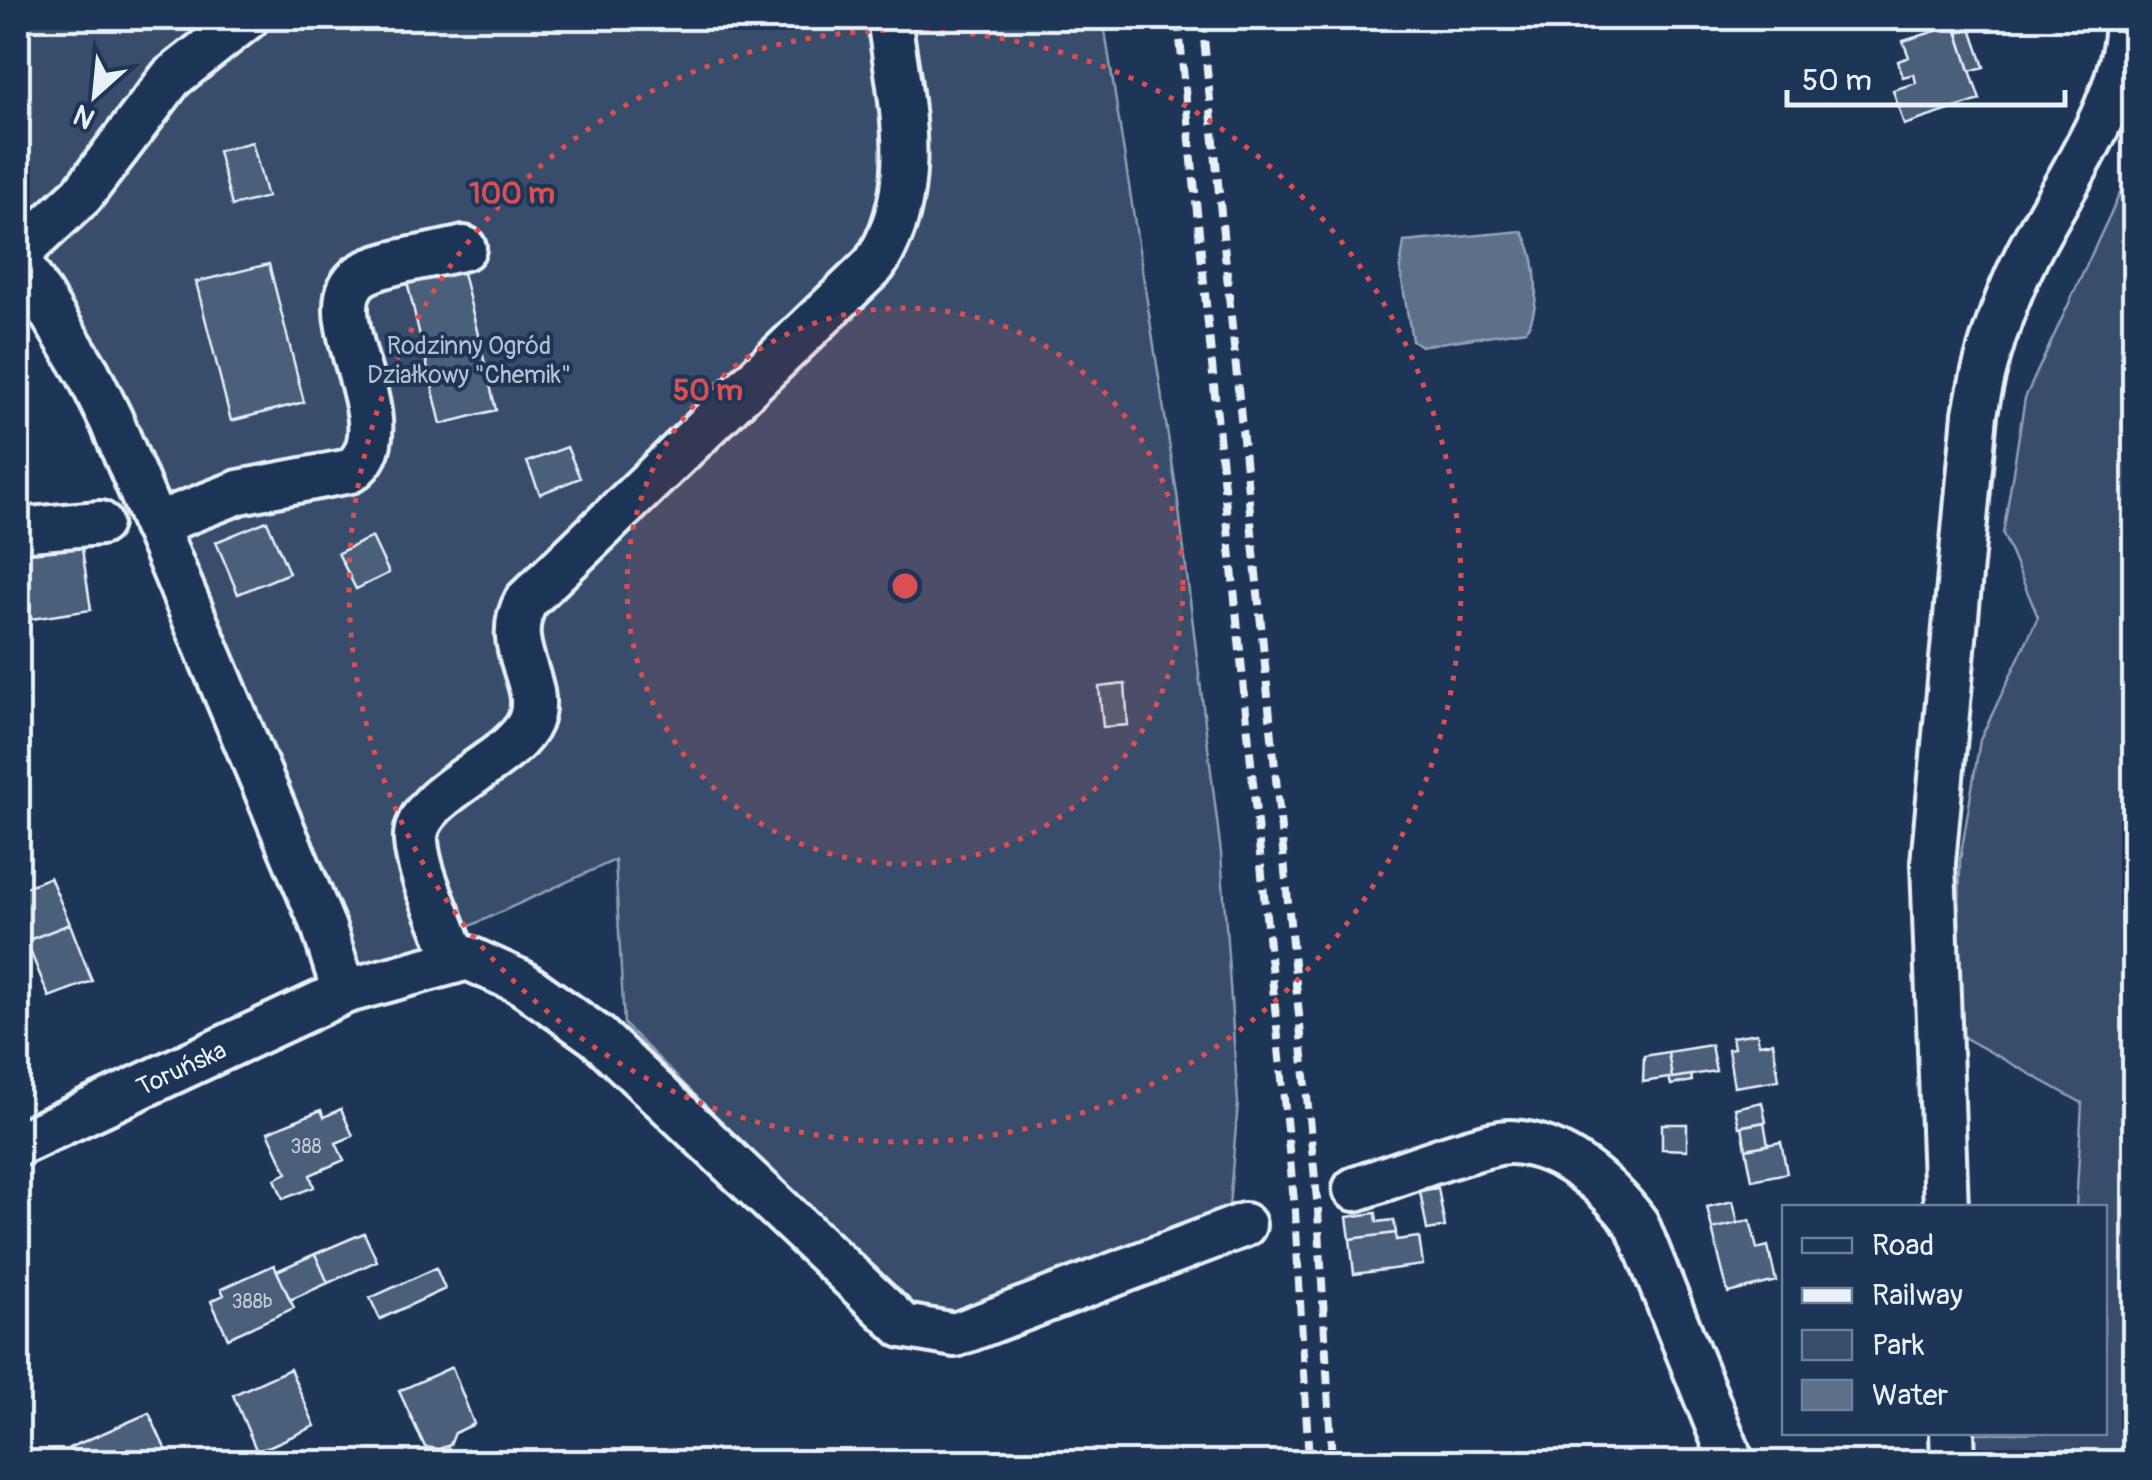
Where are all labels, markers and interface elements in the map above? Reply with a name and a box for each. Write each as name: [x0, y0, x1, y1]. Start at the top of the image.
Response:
north arrow: [45, 45, 145, 145]
scale bar: [1787, 45, 2064, 107]
text: 50 m: [1802, 62, 1872, 99]
text: N: [68, 96, 101, 136]
text: 100 m: [469, 175, 555, 212]
park label: Rodzinny Ogród Działkowy "Chemik": [367, 331, 571, 391]
text: 50 m: [673, 372, 743, 409]
centre of rings: [887, 568, 923, 604]
street label: Toruńska: [132, 1035, 232, 1103]
house number: 388: [290, 1134, 322, 1159]
legend: [1782, 1205, 2107, 1435]
text: Road: [1872, 1227, 1934, 1264]
text: Railway: [1872, 1277, 1963, 1314]
house number: 388b: [231, 1289, 273, 1314]
text: Park: [1872, 1327, 1925, 1364]
text: Water: [1872, 1377, 1949, 1414]

